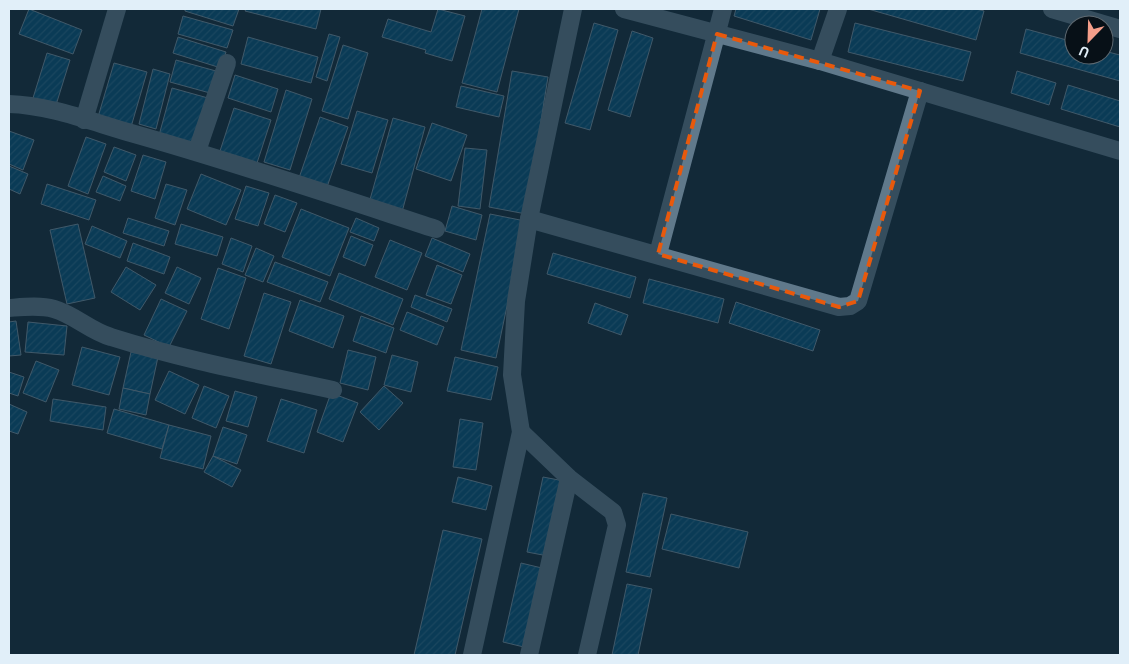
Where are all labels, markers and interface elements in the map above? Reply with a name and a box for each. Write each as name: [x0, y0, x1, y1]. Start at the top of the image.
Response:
north arrow: [1064, 15, 1114, 65]
text: U: [1076, 43, 1092, 61]

